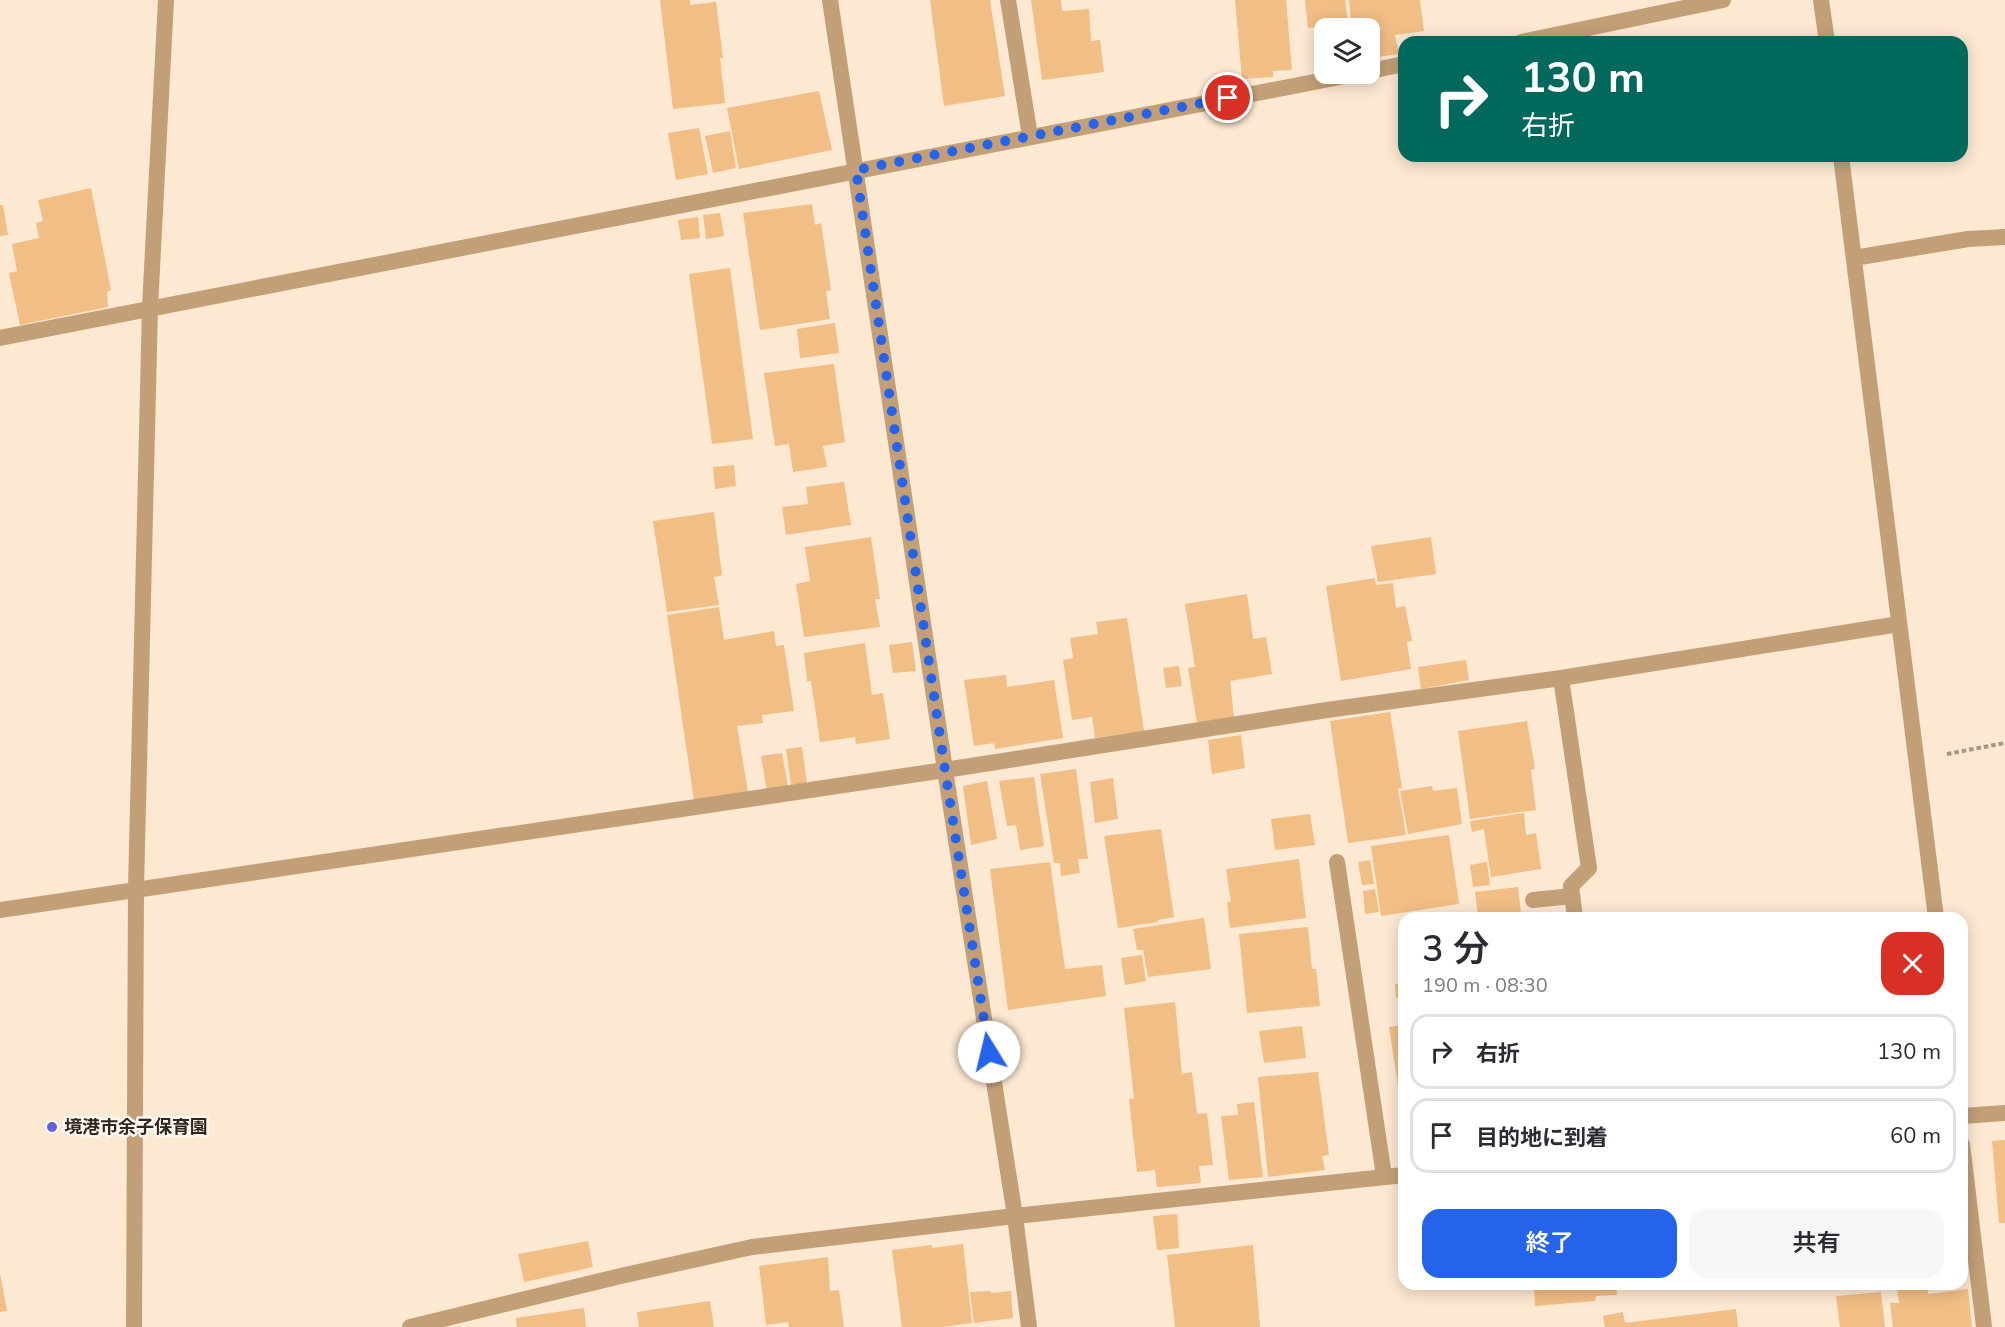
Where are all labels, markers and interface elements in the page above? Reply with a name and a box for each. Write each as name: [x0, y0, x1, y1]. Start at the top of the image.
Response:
map controls: [1314, 18, 1380, 84]
button: layers: [1314, 18, 1380, 84]
text: 130 m: [1521, 50, 1645, 107]
icon: right: [1422, 60, 1500, 138]
pin: [1202, 72, 1253, 123]
icon: arrive: [1211, 81, 1244, 114]
text: 右折: [1521, 108, 1575, 145]
text: 3 分: [1422, 925, 1489, 974]
button: close: [1881, 932, 1944, 995]
text: 190 m · 08:30: [1422, 972, 1548, 999]
position arrow: [957, 1020, 1021, 1084]
icon: right: [1425, 1035, 1458, 1068]
text: 130 m: [1877, 1037, 1941, 1067]
text: 右折: [1476, 1039, 1520, 1069]
place label: 境港市余子保育園: [64, 1115, 208, 1139]
icon: arrive: [1425, 1119, 1458, 1152]
marker: 境港市余子保育園: [45, 1120, 59, 1134]
text: 60 m: [1890, 1121, 1941, 1151]
text: 目的地に到着: [1476, 1123, 1608, 1153]
button: 終了: [1422, 1209, 1677, 1278]
button: 共有: [1689, 1209, 1944, 1278]

